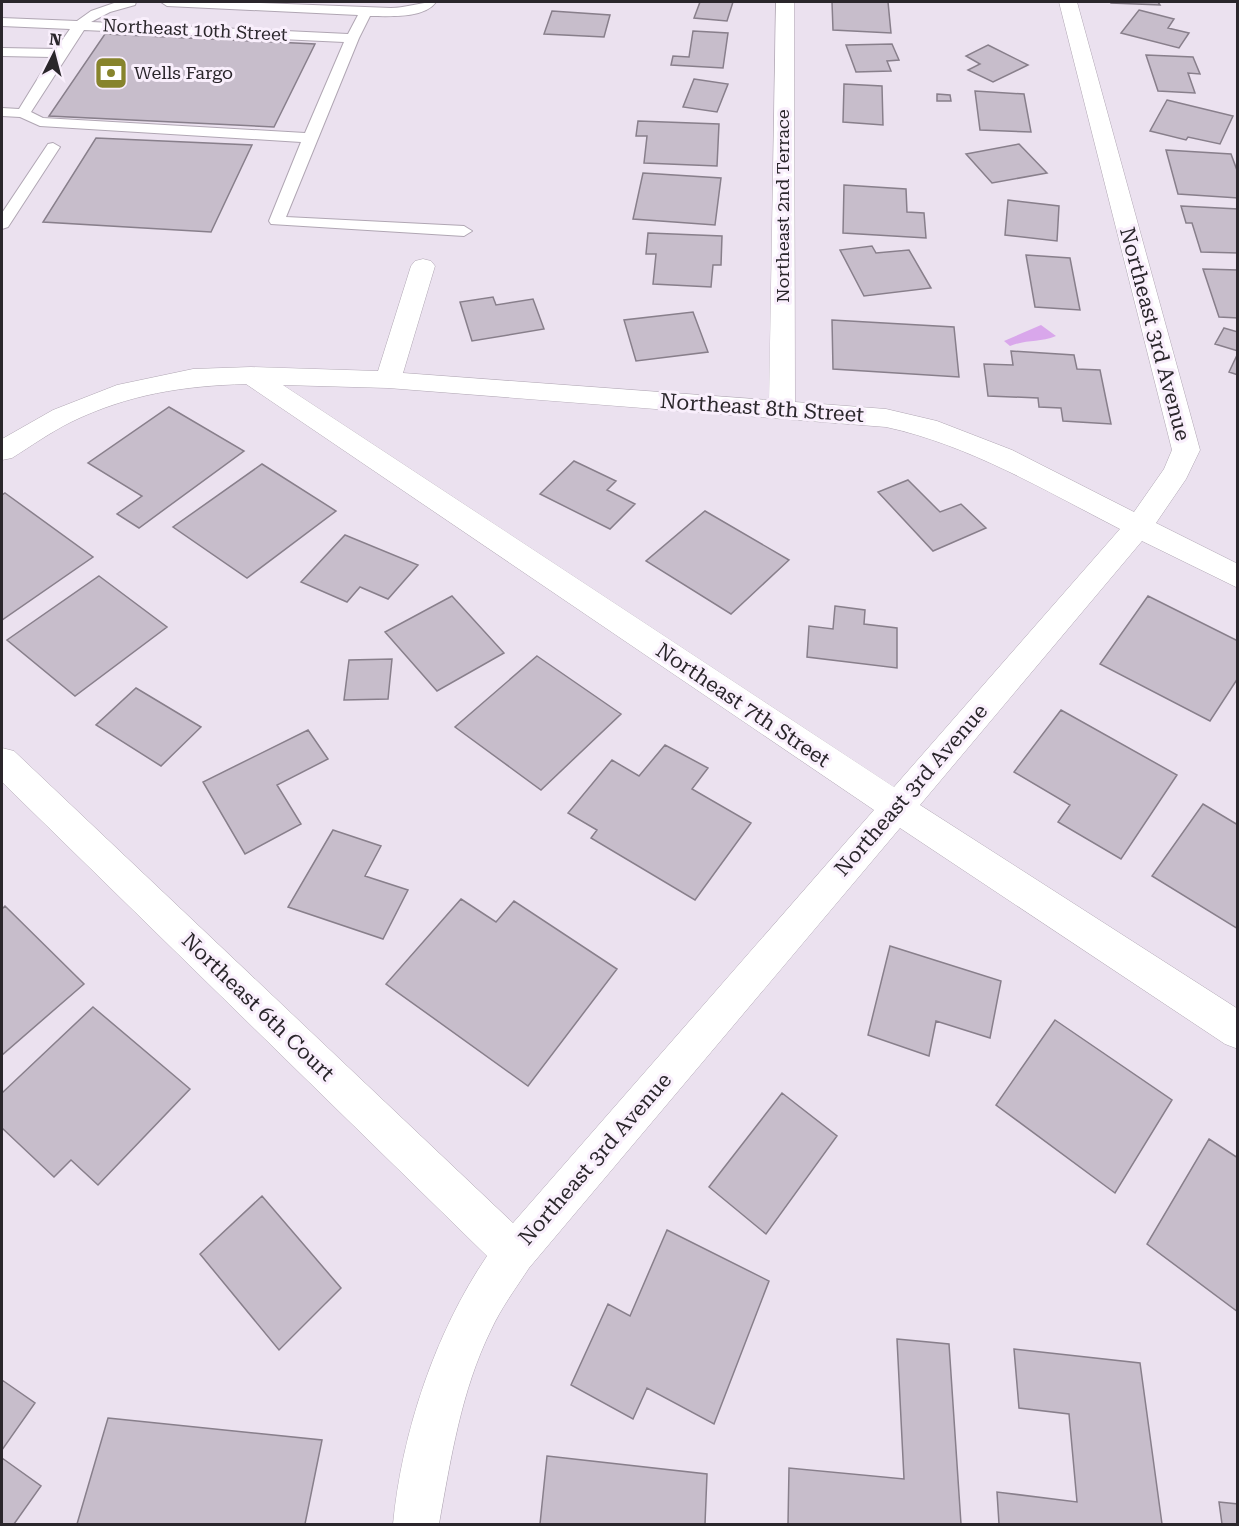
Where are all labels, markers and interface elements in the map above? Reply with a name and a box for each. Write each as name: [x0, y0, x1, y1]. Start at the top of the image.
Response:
street label: Northeast 10th Street: [102, 14, 288, 45]
north arrow: [24, 24, 84, 84]
text: N: [48, 29, 63, 50]
bank icon: Wells Fargo: [93, 55, 129, 91]
place label: Wells Fargo: [134, 62, 233, 83]
street label: Northeast 2nd Terrace: [772, 109, 793, 303]
street label: Northeast 3rd Avenue: [1115, 225, 1195, 443]
street label: Northeast 8th Street: [659, 389, 865, 427]
street label: Northeast 7th Street: [652, 638, 835, 772]
street label: Northeast 3rd Avenue: [830, 699, 992, 881]
street label: Northeast 6th Court: [177, 928, 339, 1086]
street label: Northeast 3rd Avenue: [514, 1068, 676, 1250]

